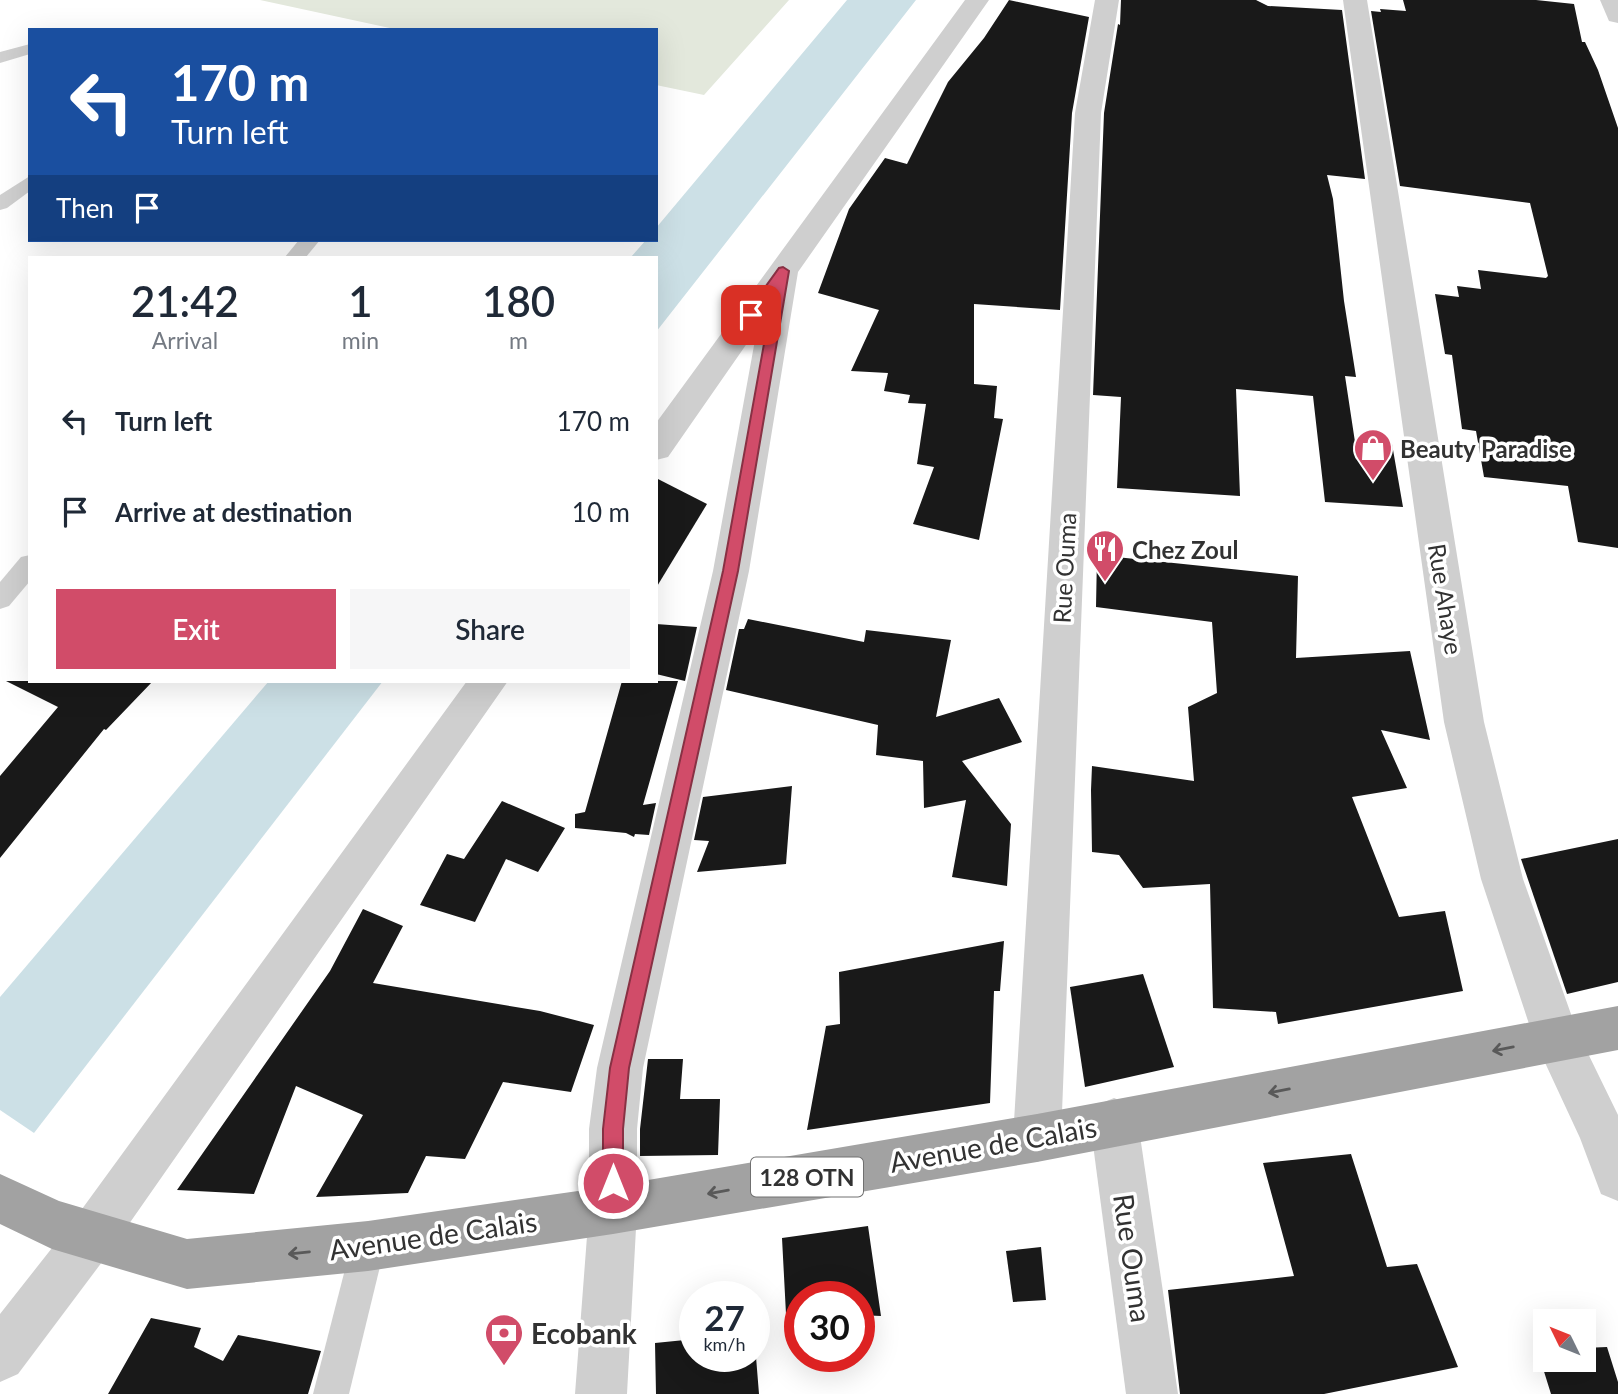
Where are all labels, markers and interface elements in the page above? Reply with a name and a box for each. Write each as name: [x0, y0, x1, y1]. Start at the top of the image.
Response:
text: 170 m: [171, 53, 309, 111]
icon: left: [56, 56, 147, 147]
text: Turn left: [171, 112, 288, 151]
icon: arrive: [128, 189, 166, 227]
text: Then: [56, 192, 114, 224]
text: 21:42: [131, 276, 239, 326]
text: 1: [348, 276, 373, 326]
text: 180: [482, 276, 555, 326]
pin: [721, 285, 781, 345]
icon: arrive: [732, 296, 770, 334]
text: Arrival: [152, 326, 218, 354]
text: min: [342, 326, 379, 354]
text: m: [509, 326, 528, 354]
icon: left: [56, 402, 94, 440]
text: Turn left: [115, 405, 212, 437]
text: 170 m: [557, 405, 630, 437]
shop icon: Beauty Paradise: [1352, 427, 1394, 482]
place label: Beauty Paradise: [1400, 434, 1572, 463]
icon: arrive: [56, 493, 94, 531]
text: Arrive at destination: [115, 496, 352, 528]
text: 10 m: [572, 496, 630, 528]
street label: Rue Ouma: [1047, 512, 1081, 624]
restaurant icon: Chez Zoul: [1084, 528, 1126, 583]
place label: Chez Zoul: [1132, 535, 1238, 564]
street label: Rue Ahaye: [1423, 541, 1469, 657]
button: Exit: [56, 589, 336, 669]
button: Share: [350, 589, 630, 669]
one-way arrow: [1492, 1043, 1515, 1056]
one-way arrow: [1268, 1085, 1291, 1098]
street label: Avenue de Calais: [887, 1109, 1099, 1179]
position arrow: [576, 1146, 650, 1220]
road number: 128 OTN: [751, 1158, 863, 1196]
one-way arrow: [707, 1186, 730, 1199]
street label: Rue Ouma: [1107, 1192, 1159, 1324]
street label: Avenue de Calais: [327, 1204, 539, 1266]
one-way arrow: [288, 1247, 310, 1260]
speed limit sign: 30: [784, 1281, 875, 1372]
text: 27: [704, 1296, 745, 1338]
north arrow: [1533, 1309, 1596, 1372]
map controls: [1533, 1309, 1596, 1372]
bank icon: Ecobank: [483, 1312, 525, 1367]
place label: Ecobank: [531, 1316, 637, 1350]
text: km/h: [703, 1333, 746, 1355]

